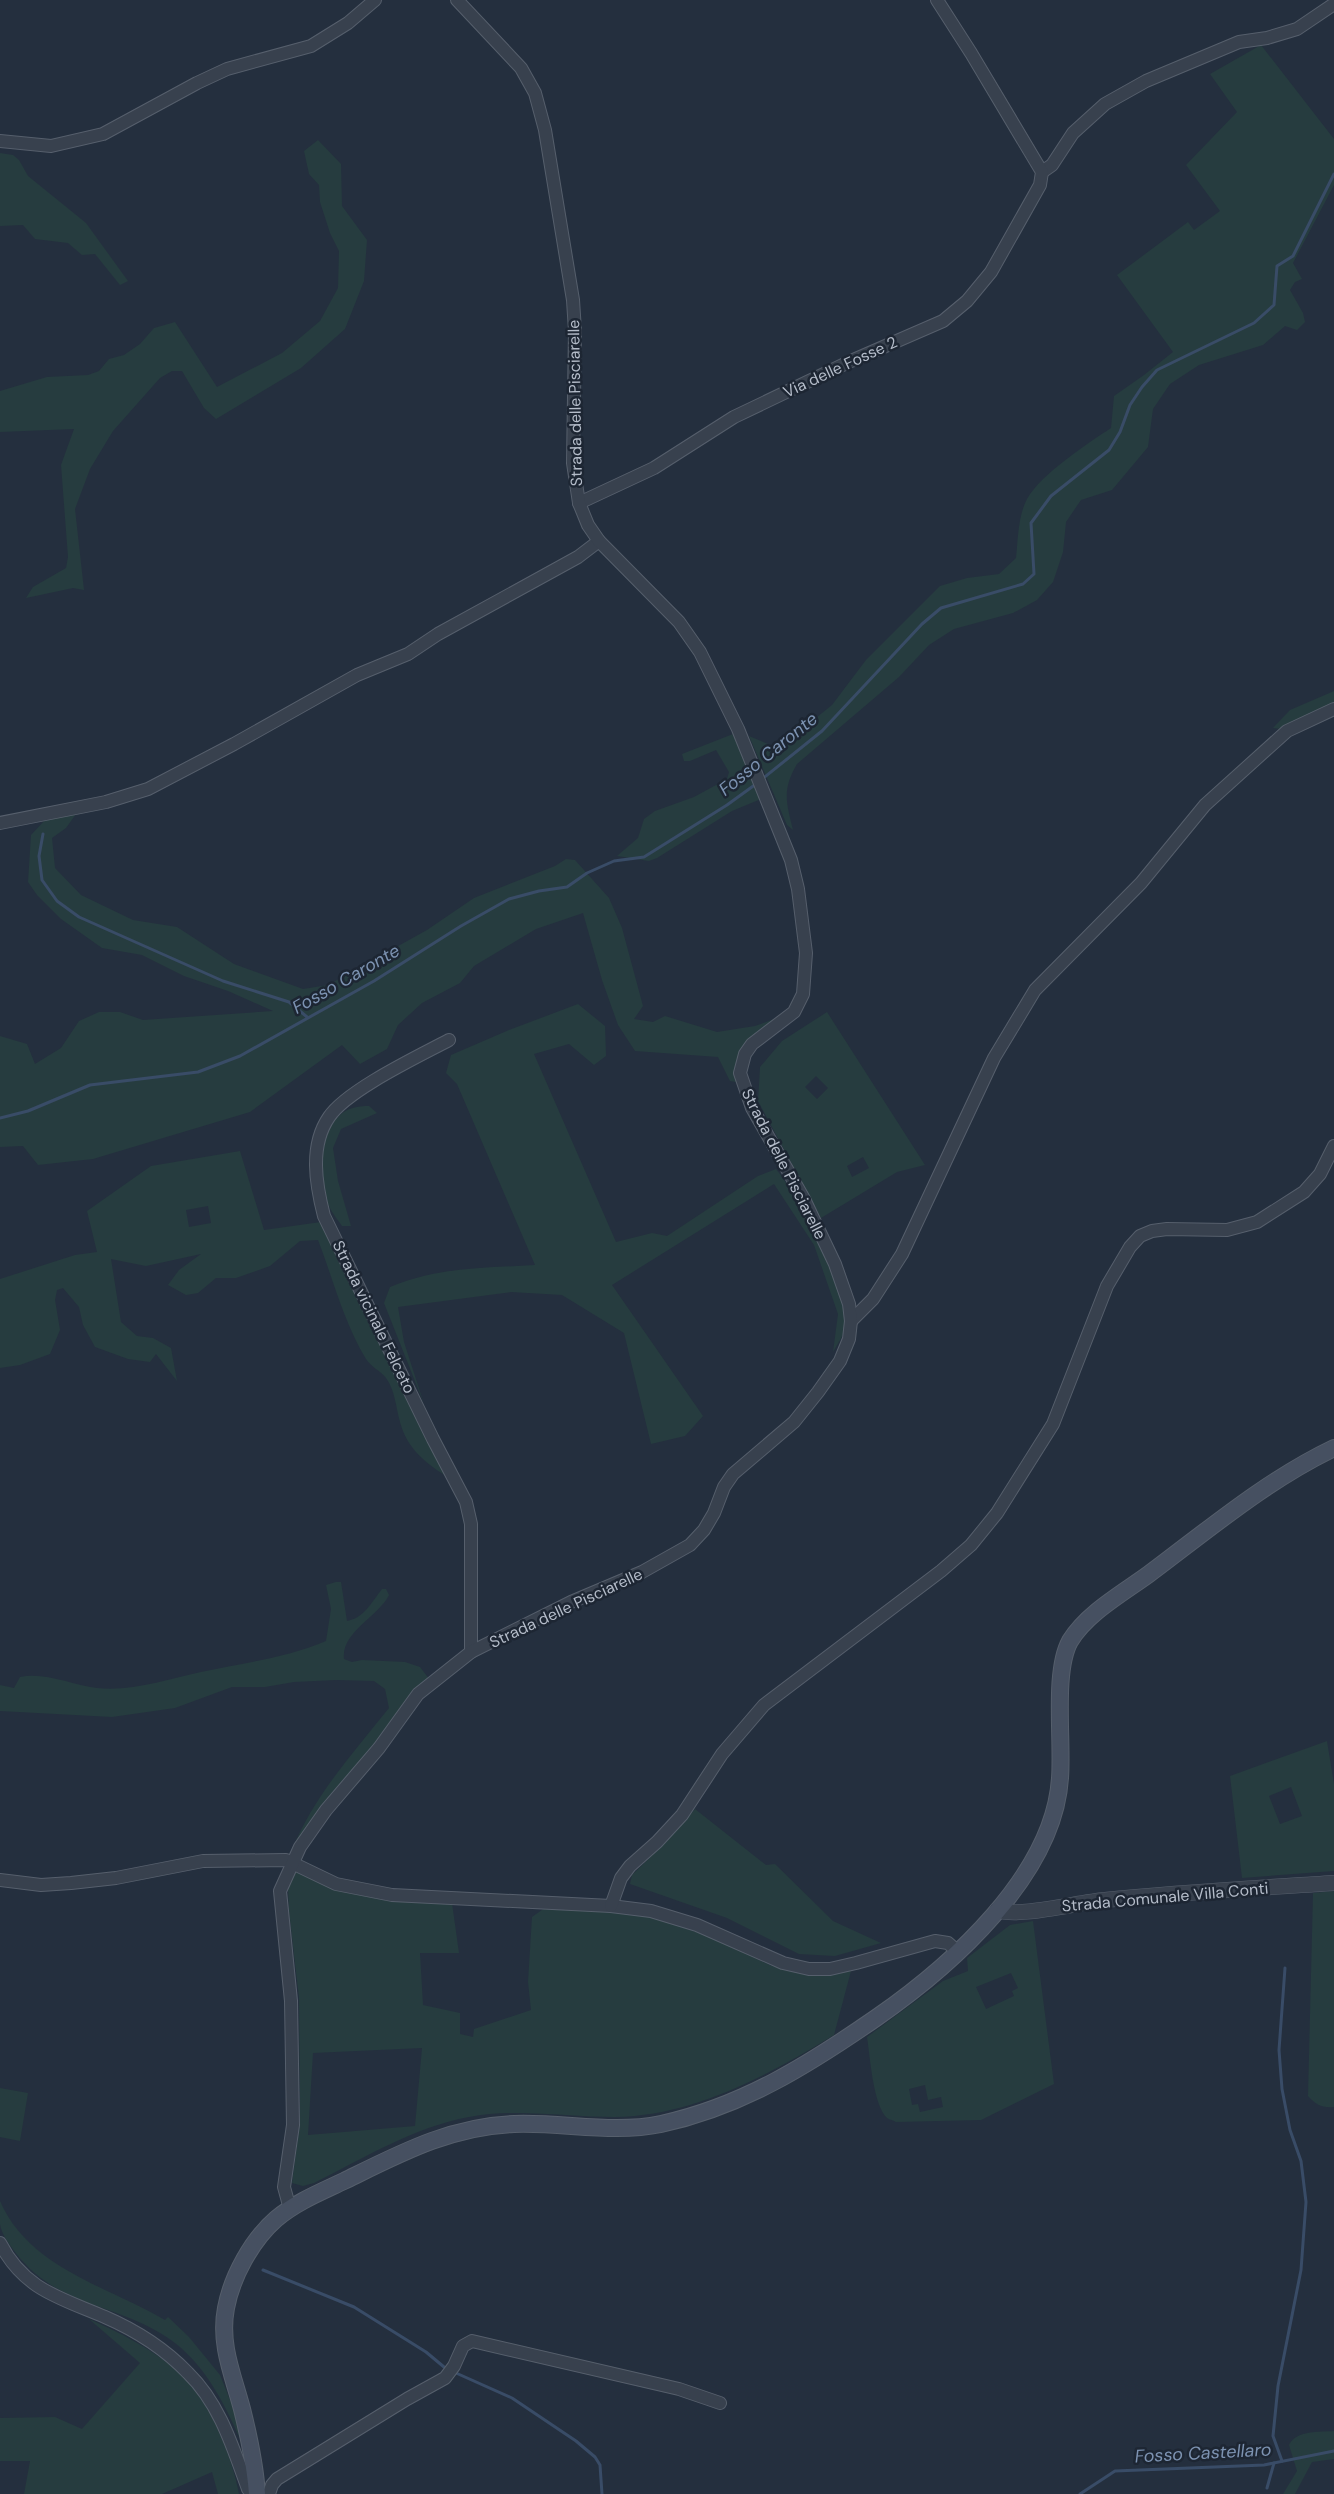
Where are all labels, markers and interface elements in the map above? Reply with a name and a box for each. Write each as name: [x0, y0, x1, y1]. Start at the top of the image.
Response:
street label: Strada delle Pisciarelle: [563, 320, 587, 486]
street label: Via delle Fosse 2: [780, 331, 900, 403]
water label: Fosso Caronte: [714, 707, 822, 801]
water label: Fosso Caronte: [288, 938, 404, 1020]
street label: Strada delle Pisciarelle: [737, 1085, 831, 1243]
street label: Strada vicinale Felceto: [328, 1237, 420, 1397]
street label: Strada delle Pisciarelle: [486, 1563, 646, 1653]
street label: Strada Comunale Villa Conti: [1061, 1878, 1269, 1916]
water label: Fosso Castellaro: [1134, 2437, 1272, 2469]

